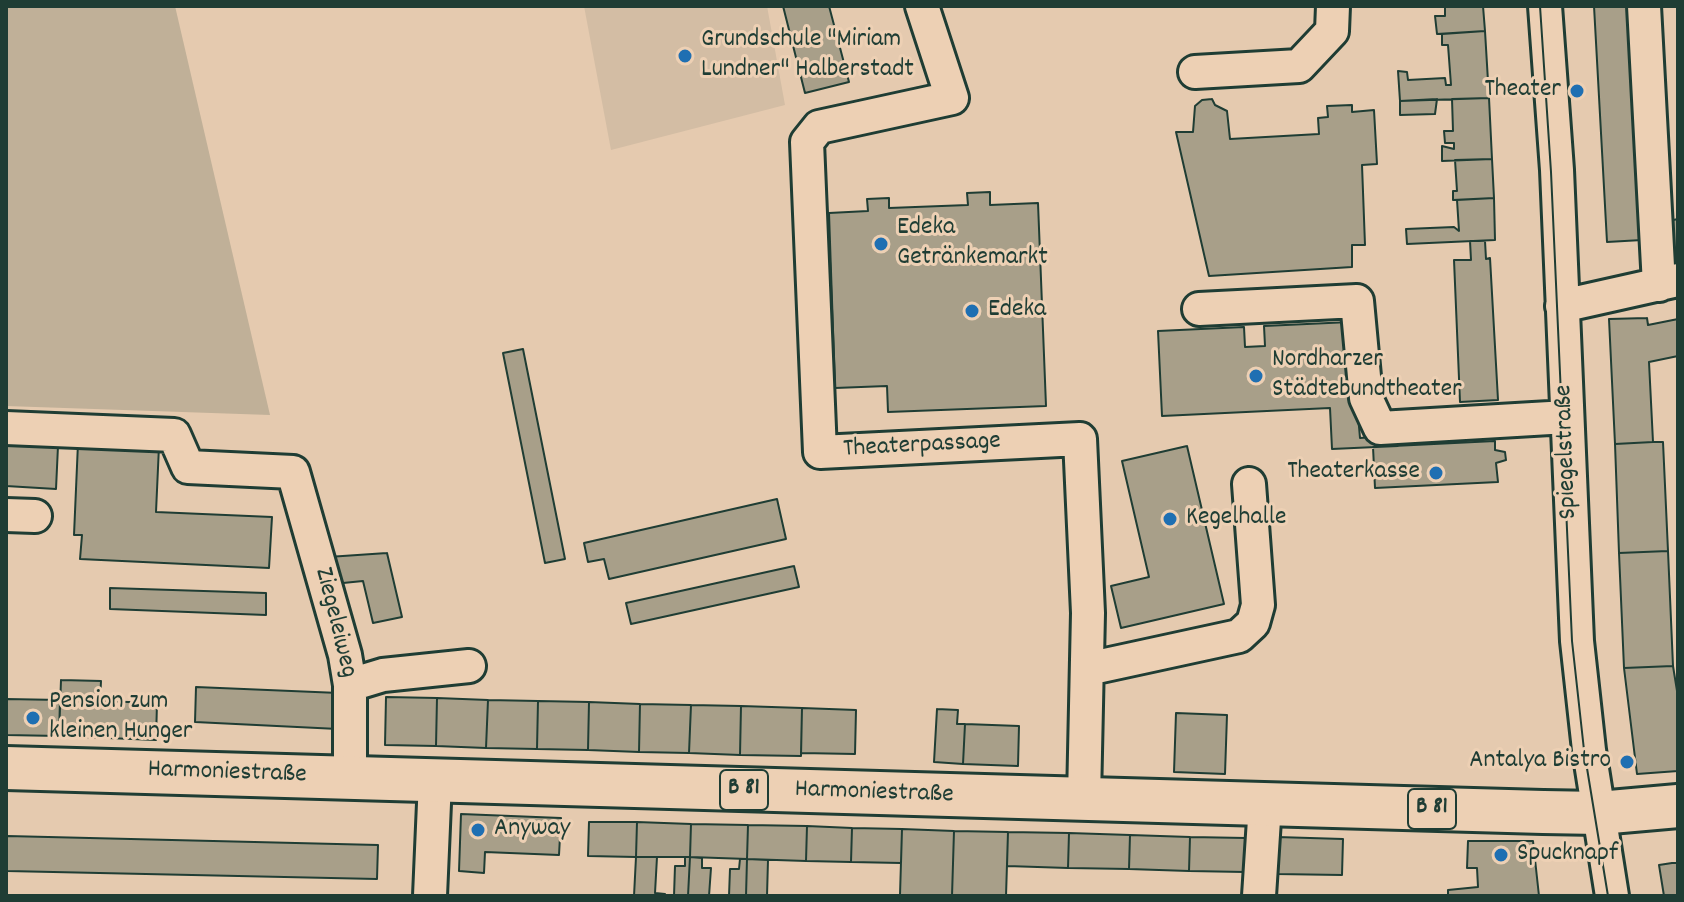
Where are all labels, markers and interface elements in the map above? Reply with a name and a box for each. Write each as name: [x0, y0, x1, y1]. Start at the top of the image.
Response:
place label: Grundschule "Miriam Lundner" Halberstadt: [701, 25, 914, 86]
marker: Grundschule "Miriam Lundner" Halberstadt: [676, 47, 694, 65]
place label: Theater: [1484, 75, 1561, 107]
marker: Theater: [1568, 82, 1586, 100]
place label: Edeka Getränkemarkt: [897, 213, 1048, 274]
marker: Edeka Getränkemarkt: [872, 235, 890, 253]
place label: Edeka: [988, 295, 1046, 327]
marker: Edeka: [963, 302, 981, 320]
place label: Nordharzer Städtebundtheater: [1272, 345, 1462, 406]
marker: Nordharzer Städtebundtheater: [1247, 367, 1265, 385]
street label: Spiegelstraße: [1550, 384, 1586, 520]
street label: Theaterpassage: [842, 427, 1002, 467]
place label: Theaterkasse: [1287, 457, 1420, 489]
marker: Theaterkasse: [1427, 464, 1445, 482]
place label: Kegelhalle: [1186, 503, 1286, 535]
marker: Kegelhalle: [1161, 510, 1179, 528]
street label: Ziegeleiweg: [305, 565, 363, 681]
place label: Pension zum kleinen Hunger: [49, 687, 192, 748]
marker: Pension zum kleinen Hunger: [24, 709, 42, 727]
place label: Antalya Bistro: [1469, 746, 1611, 778]
marker: Antalya Bistro: [1618, 753, 1636, 771]
street label: Harmoniestraße: [147, 756, 307, 792]
road number: B 81: [720, 770, 768, 810]
street label: Harmoniestraße: [794, 776, 954, 812]
road number: B 81: [1408, 789, 1456, 829]
place label: Anyway: [494, 814, 570, 846]
marker: Anyway: [469, 821, 487, 839]
place label: Spucknapf: [1517, 839, 1618, 871]
marker: Spucknapf: [1492, 846, 1510, 864]

